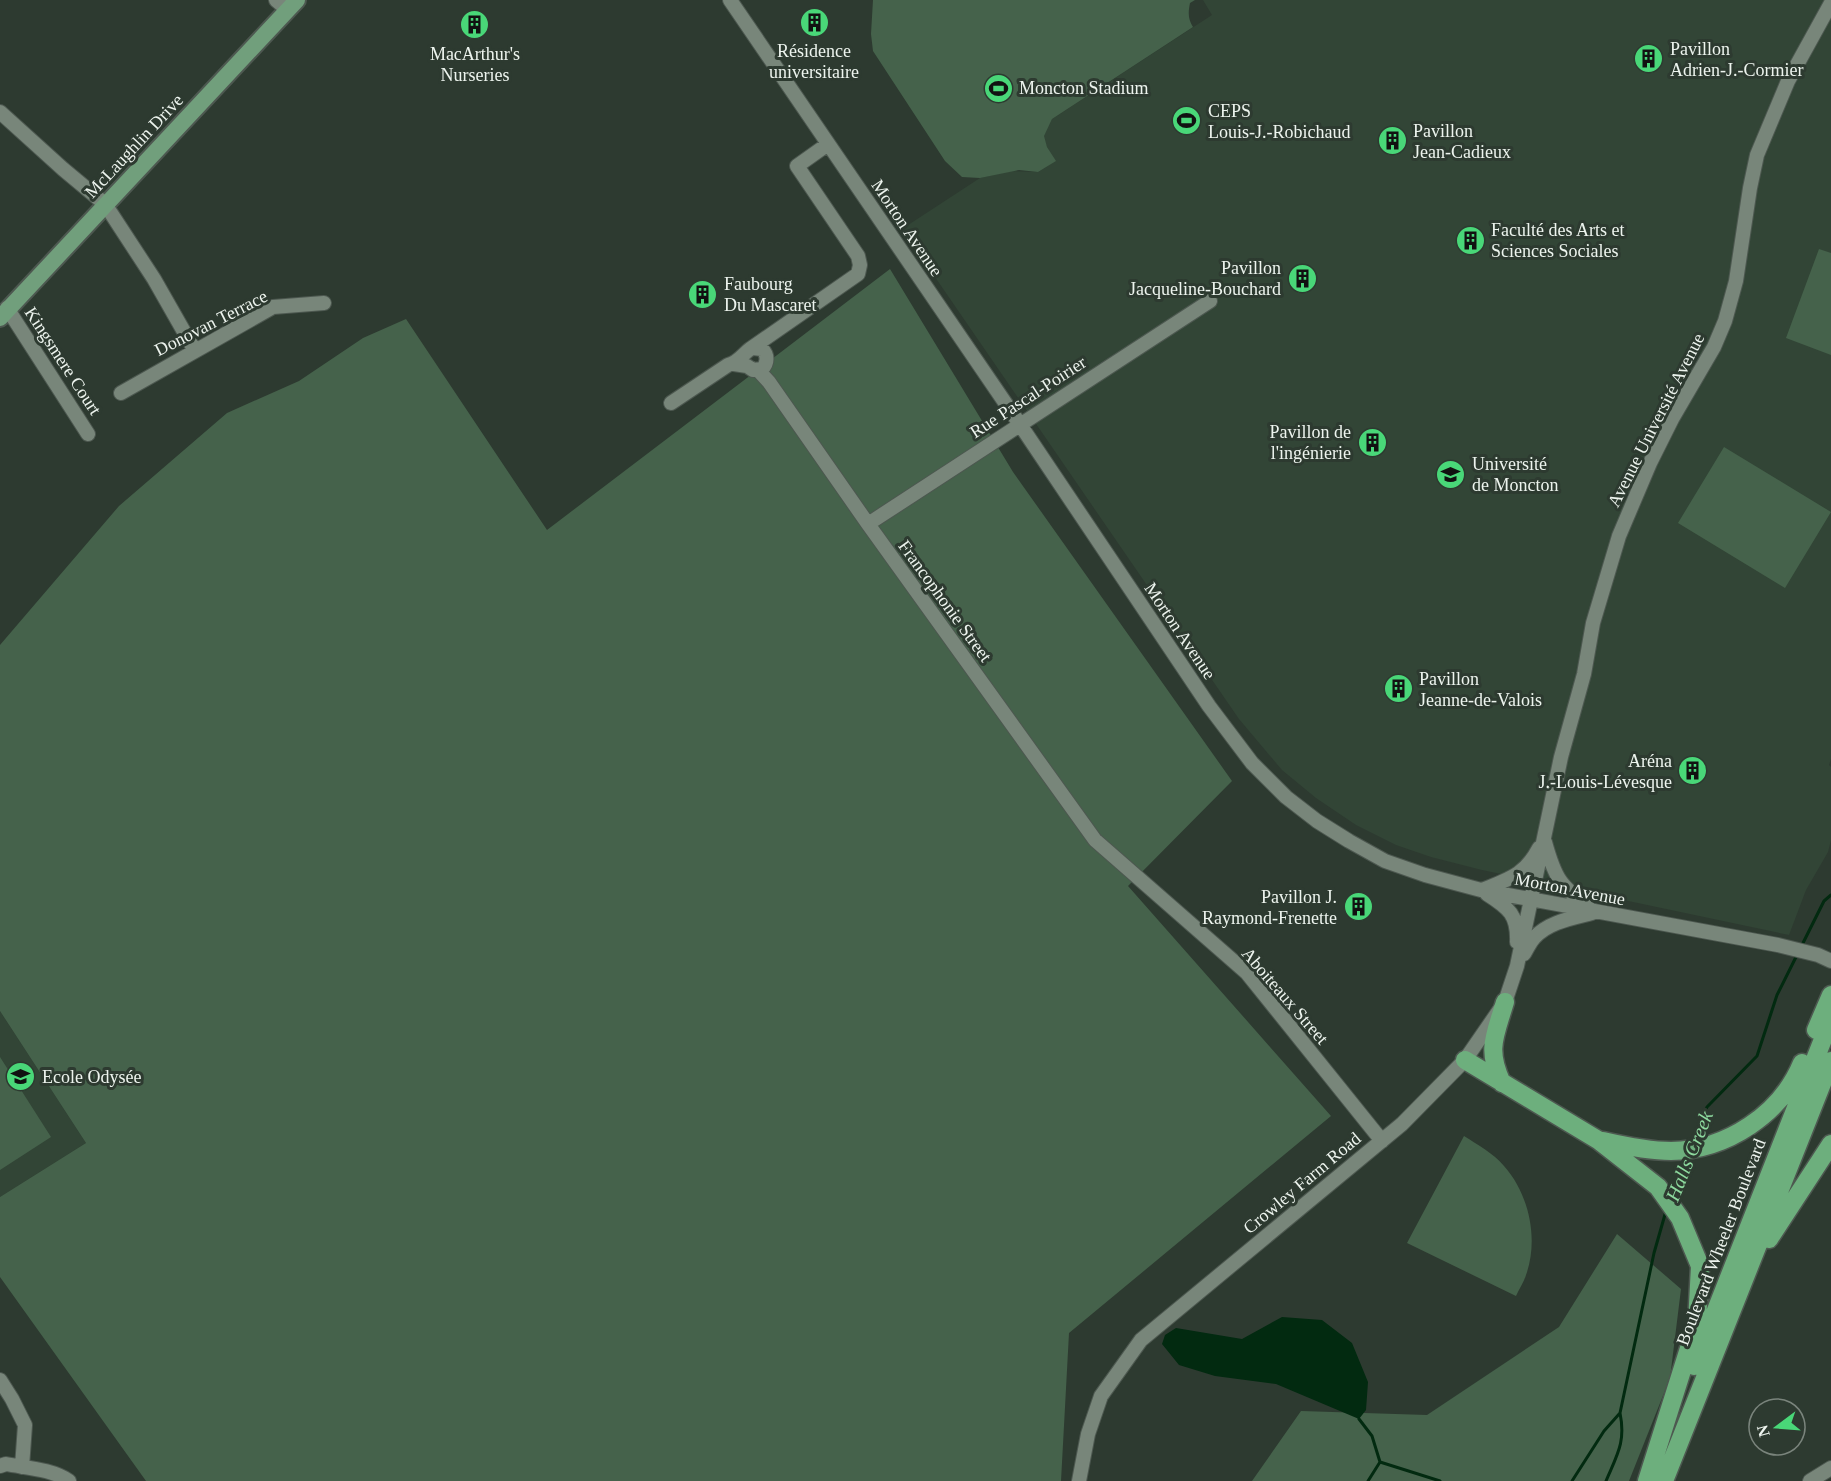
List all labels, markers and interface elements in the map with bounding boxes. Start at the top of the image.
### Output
building icon: Résidence universitaire [798,6,830,38]
building icon: MacArthur's Nurseries [459,9,491,41]
place label: Pavillon Adrien-J.-Cormier [1670,39,1803,80]
place label: Résidence universitaire [769,41,859,82]
building icon: Pavillon Adrien-J.-Cormier [1633,43,1665,75]
place label: MacArthur's Nurseries [430,44,520,85]
sports icon: Moncton Stadium [982,72,1014,104]
place label: Moncton Stadium [1019,78,1149,98]
street label: McLaughlin Drive [81,90,187,202]
place label: CEPS Louis-J.-Robichaud [1208,101,1350,142]
sports icon: CEPS Louis-J.-Robichaud [1171,105,1203,137]
place label: Pavillon Jean-Cadieux [1413,121,1511,162]
building icon: Pavillon Jean-Cadieux [1376,125,1408,157]
street label: Morton Avenue [867,176,947,280]
place label: Faculté des Arts et Sciences Sociales [1491,220,1624,261]
building icon: Faculté des Arts et Sciences Sociales [1454,224,1486,256]
place label: Pavillon Jacqueline-Bouchard [1129,258,1281,299]
building icon: Pavillon Jacqueline-Bouchard [1286,262,1318,294]
place label: Faubourg Du Mascaret [724,274,816,315]
building icon: Faubourg Du Mascaret [687,278,719,310]
street label: Donovan Terrace [151,286,271,360]
street label: Kingsmere Court [21,303,105,419]
street label: Avenue Université Avenue [1603,330,1709,510]
street label: Rue Pascal-Poirier [966,352,1090,442]
place label: Pavillon de l'ingénierie [1270,422,1351,463]
building icon: Pavillon de l'ingénierie [1356,426,1388,458]
place label: Université de Moncton [1472,454,1558,495]
school or university icon: Université de Moncton [1435,458,1467,490]
street label: Francophonie Street [894,536,996,666]
street label: Morton Avenue [1140,579,1220,683]
place label: Pavillon Jeanne-de-Valois [1419,669,1542,710]
building icon: Pavillon Jeanne-de-Valois [1382,673,1414,705]
place label: Aréna J.-Louis-Lévesque [1539,751,1672,792]
building icon: Aréna J.-Louis-Lévesque [1677,755,1709,787]
street label: Morton Avenue [1513,868,1627,910]
place label: Pavillon J. Raymond-Frenette [1202,887,1337,928]
building icon: Pavillon J. Raymond-Frenette [1342,891,1374,923]
street label: Aboiteaux Street [1238,944,1332,1048]
school or university icon: Ecole Odysée [5,1061,37,1093]
place label: Ecole Odysée [42,1067,141,1087]
water label: Halls Creek [1661,1107,1717,1205]
street label: Crowley Farm Road [1239,1128,1365,1238]
street label: Boulevard Wheeler Boulevard [1672,1136,1770,1348]
north arrow [1747,1397,1807,1457]
text: N [1753,1423,1773,1439]

